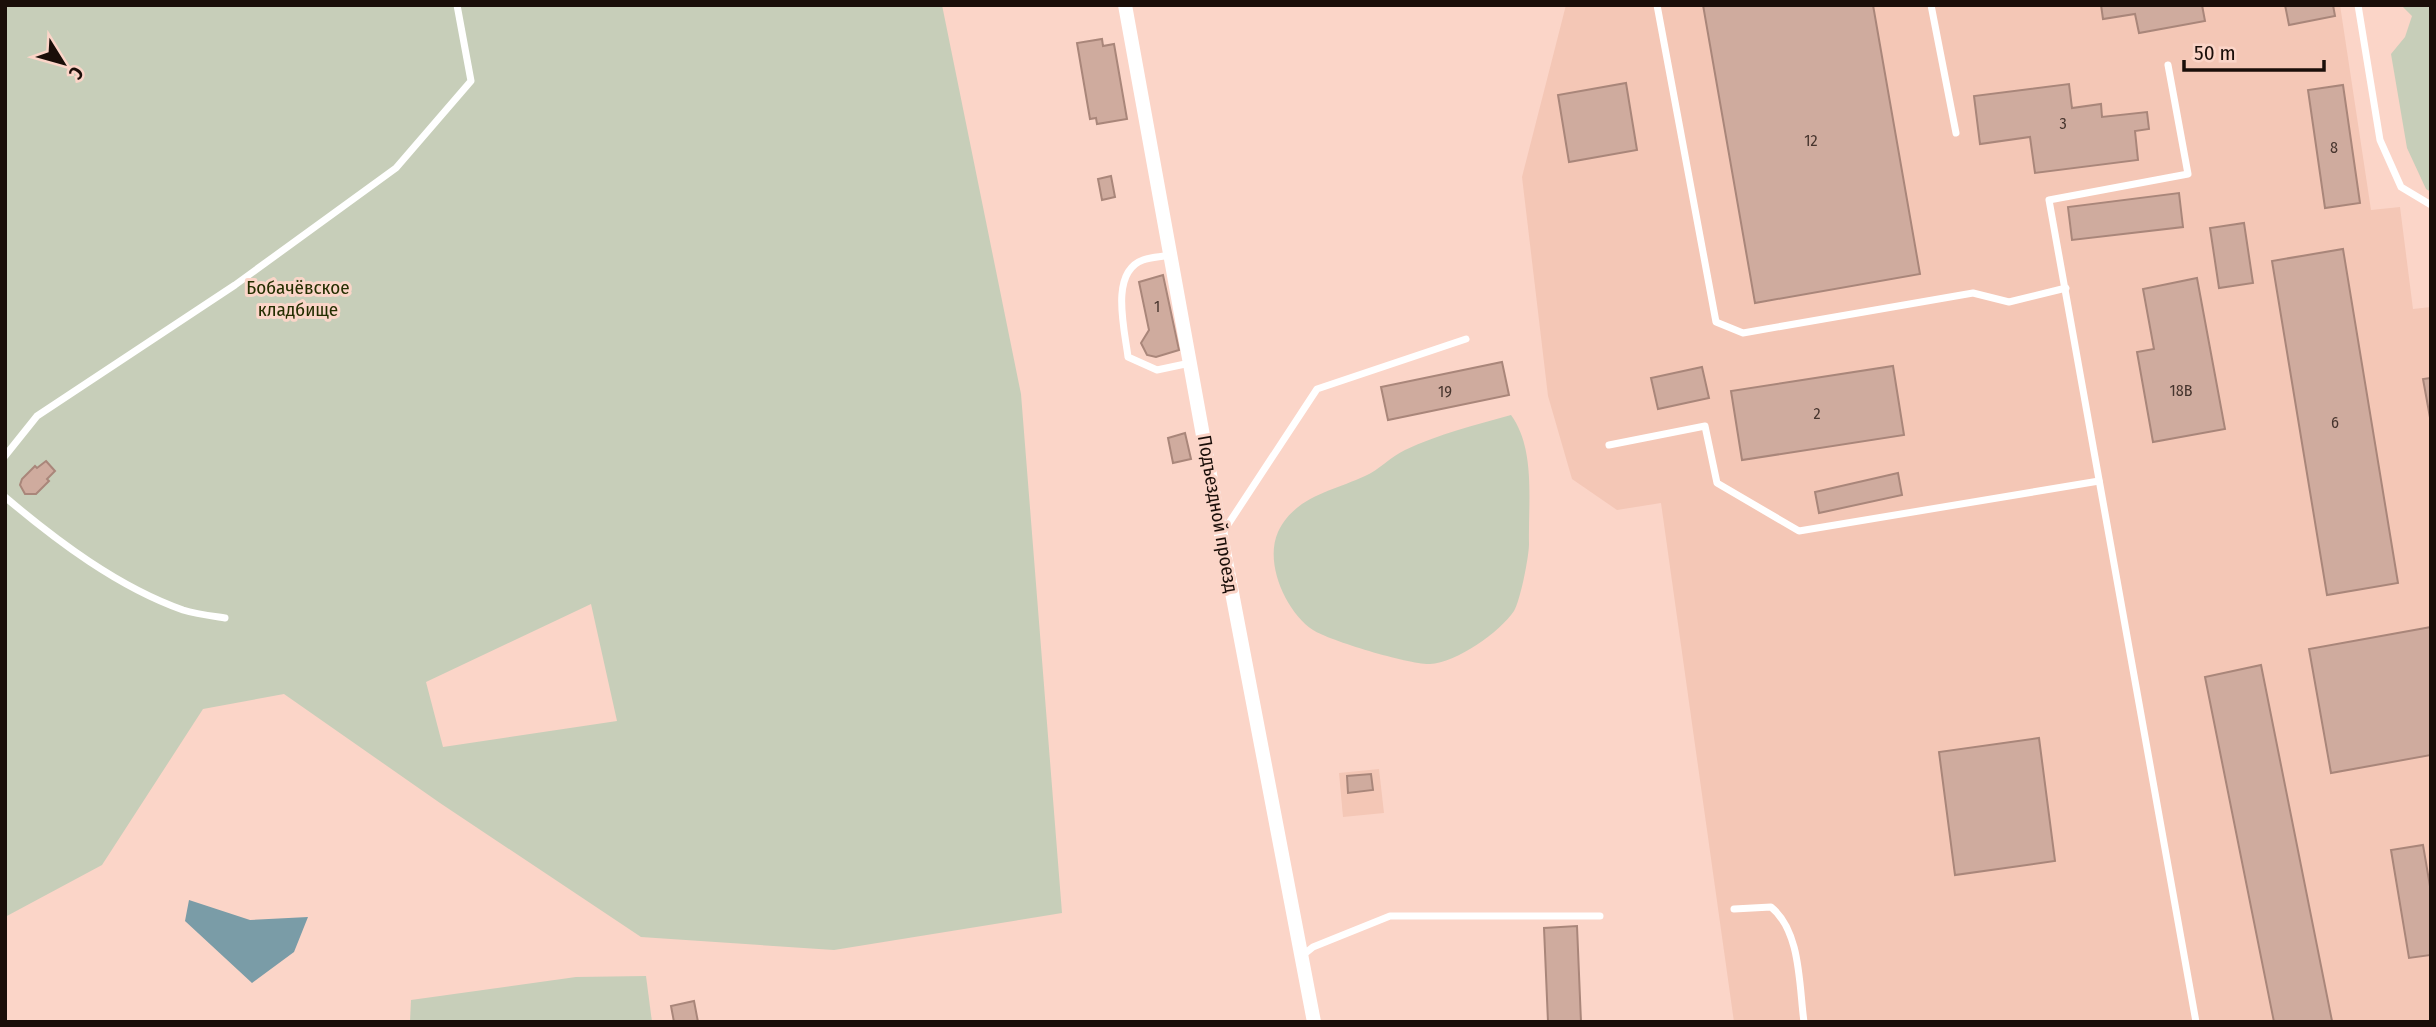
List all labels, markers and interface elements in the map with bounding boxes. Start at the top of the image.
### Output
north arrow [28,28,98,98]
scale bar [2184,28,2324,72]
text: 50 m [2194,40,2236,66]
text: С [64,62,88,84]
house number: 3 [2059,114,2067,133]
house number: 12 [1804,131,1818,150]
house number: 8 [2330,138,2338,157]
park label: Бобачёвское кладбище [246,276,350,321]
house number: 1 [1154,297,1160,316]
house number: 18В [2170,381,2193,400]
house number: 19 [1438,382,1452,401]
house number: 2 [1813,404,1821,423]
house number: 6 [2331,413,2339,432]
street label: Подъездной проезд [1193,433,1243,595]

